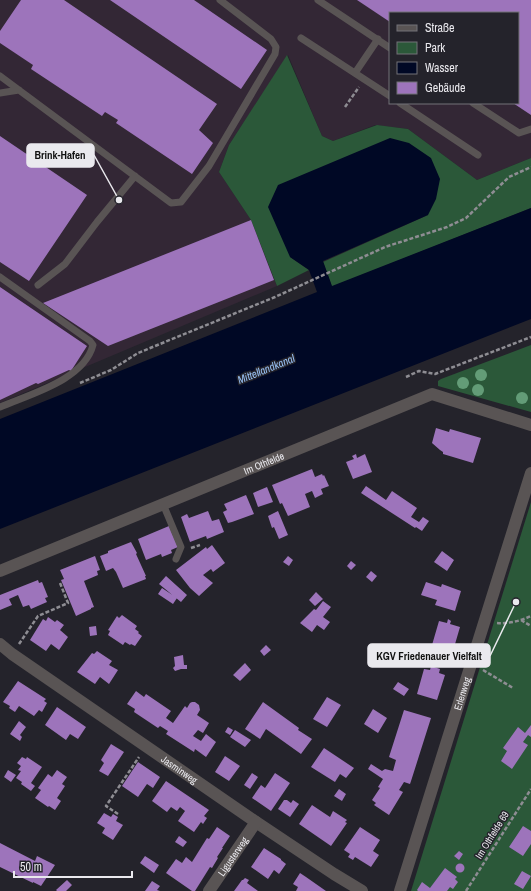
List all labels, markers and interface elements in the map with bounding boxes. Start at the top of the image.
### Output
legend [389,12,519,104]
text: Straße [425,20,455,36]
text: Park [425,40,445,56]
text: Wasser [425,60,459,76]
text: Gebäude [425,80,466,96]
callout: Brink-Hafen [27,144,94,167]
text: Brink-Hafen [34,148,86,162]
water label: Mittellandkanal [235,351,298,387]
street label: Im Othfelde [242,449,286,477]
callout: KGV Friedenauer Vielfalt [368,644,490,667]
text: KGV Friedenauer Vielfalt [376,649,482,663]
street label: Erlenweg [451,675,473,712]
street label: Jasminweg [159,752,201,787]
street label: Im Othfelde 69 [472,808,512,861]
street label: Ligusterweg [215,834,251,878]
scale bar [14,853,132,879]
text: 50 m [20,859,42,875]

